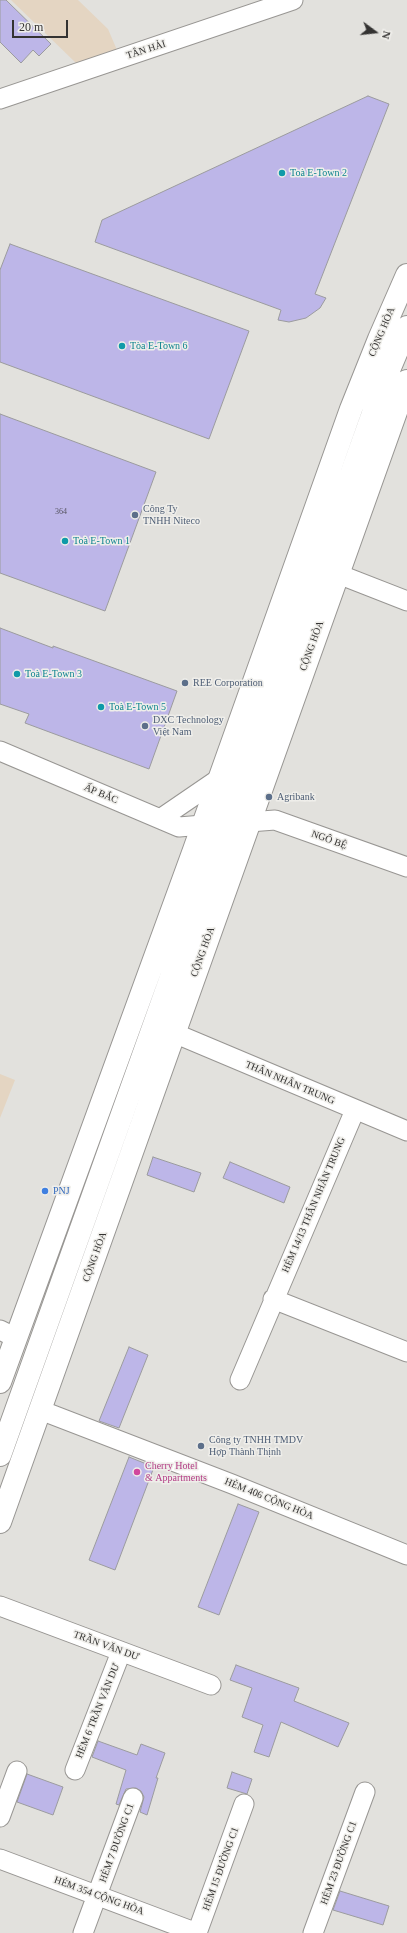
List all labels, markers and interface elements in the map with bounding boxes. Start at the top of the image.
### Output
scale bar [14,12,70,38]
north arrow [355,12,395,52]
text: 20 m [19,20,43,34]
text: N [380,30,393,40]
street label: TÂN HẢI [125,38,167,62]
place label: Toà E-Town 2 [290,167,347,179]
marker: Toà E-Town 2 [277,168,287,178]
street label: CỘNG HÒA [366,305,398,359]
place label: Tòa E-Town 6 [130,340,188,352]
marker: Tòa E-Town 6 [117,341,127,351]
place label: Công Ty TNHH Niteco [143,503,200,526]
house number: 364 [55,507,67,517]
marker: Công Ty TNHH Niteco [130,510,140,520]
place label: Toà E-Town 1 [73,535,130,547]
marker: Toà E-Town 1 [60,536,70,546]
street label: CỘNG HÒA [297,619,327,673]
place label: Toà E-Town 3 [25,668,82,680]
marker: Toà E-Town 3 [12,669,22,679]
place label: REE Corporation [193,677,263,689]
marker: REE Corporation [180,678,190,688]
place label: Toà E-Town 5 [109,701,166,713]
marker: Toà E-Town 5 [96,702,106,712]
place label: DXC Technology Việt Nam [153,714,224,738]
marker: DXC Technology Việt Nam [140,721,150,731]
street label: ẤP BẮC [82,781,120,807]
place label: Agribank [277,791,315,803]
marker: Agribank [264,792,274,802]
street label: NGÔ BỆ [310,828,348,852]
street label: CỘNG HÒA [188,925,218,979]
street label: THÂN NHÂN TRUNG [243,1059,337,1107]
street label: HẺM 14/13 THÂN NHÂN TRUNG [280,1135,348,1275]
place label: PNJ [53,1185,70,1197]
marker: PNJ [40,1186,50,1196]
street label: CỘNG HÒA [80,1230,110,1284]
place label: Công ty TNHH TMDV Hợp Thành Thịnh [209,1434,303,1458]
marker: Công ty TNHH TMDV Hợp Thành Thịnh [196,1441,206,1451]
place label: Cherry Hotel & Appartments [145,1460,207,1484]
marker: Cherry Hotel & Appartments [132,1467,142,1477]
street label: HẺM 406 CỘNG HÒA [223,1476,315,1522]
street label: TRẦN VĂN DƯ [72,1629,140,1663]
street label: HẺM 6 TRẦN VĂN DƯ [74,1662,122,1760]
street label: HẺM 7 ĐƯỜNG C1 [97,1802,137,1884]
street label: HẺM 23 ĐƯỜNG C1 [318,1820,360,1906]
street label: HẺM 15 ĐƯỜNG C1 [200,1826,242,1912]
street label: HẺM 354 CỘNG HÒA [52,1874,146,1918]

